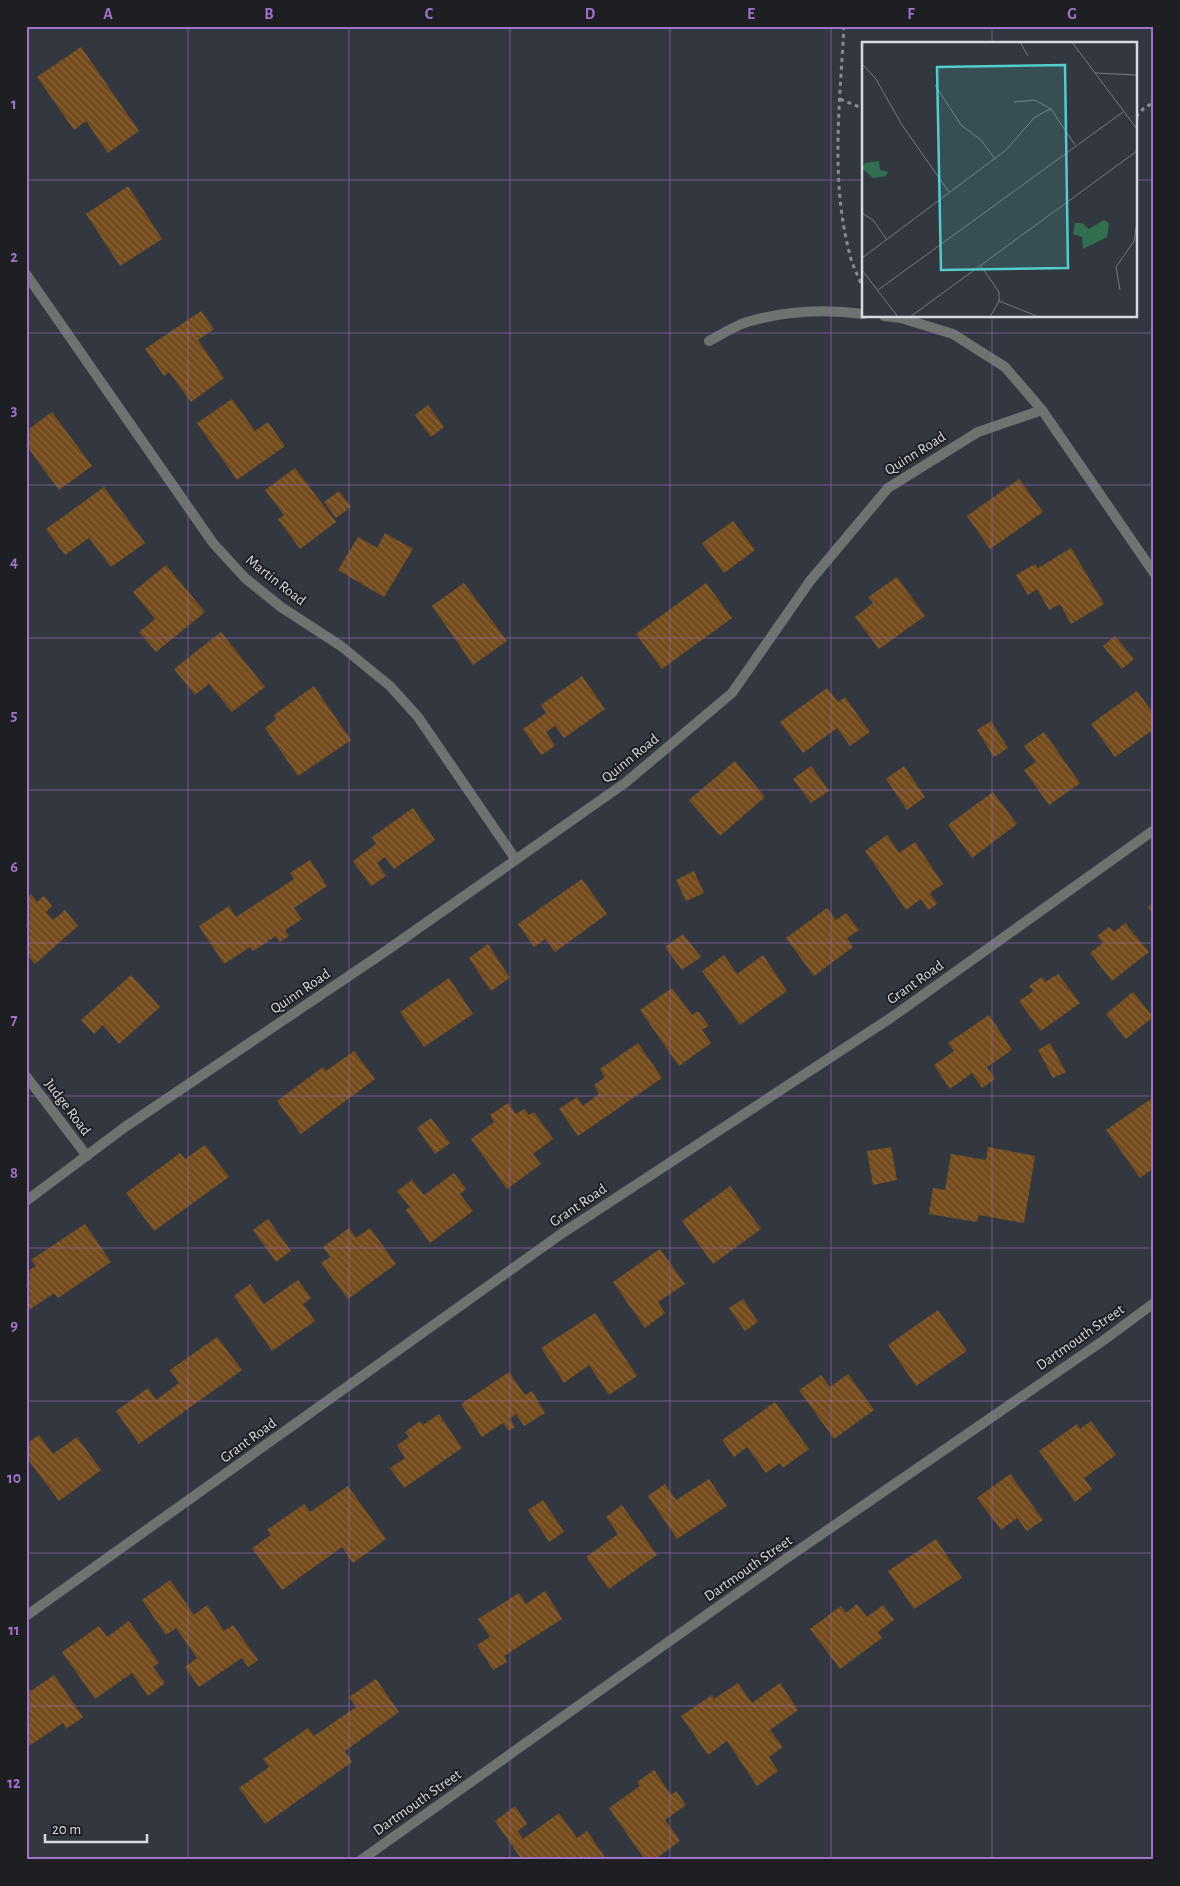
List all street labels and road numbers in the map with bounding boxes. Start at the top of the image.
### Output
street label: Quinn Road [882,429,948,478]
street label: Martin Road [243,552,309,609]
street label: Quinn Road [599,731,662,786]
street label: Grant Road [884,957,946,1007]
street label: Quinn Road [268,966,333,1017]
street label: Judge Road [42,1076,94,1139]
street label: Grant Road [547,1181,610,1230]
street label: Dartmouth Street [1034,1301,1127,1373]
street label: Grant Road [218,1415,279,1466]
street label: Dartmouth Street [702,1532,795,1604]
street label: Dartmouth Street [371,1766,464,1838]

